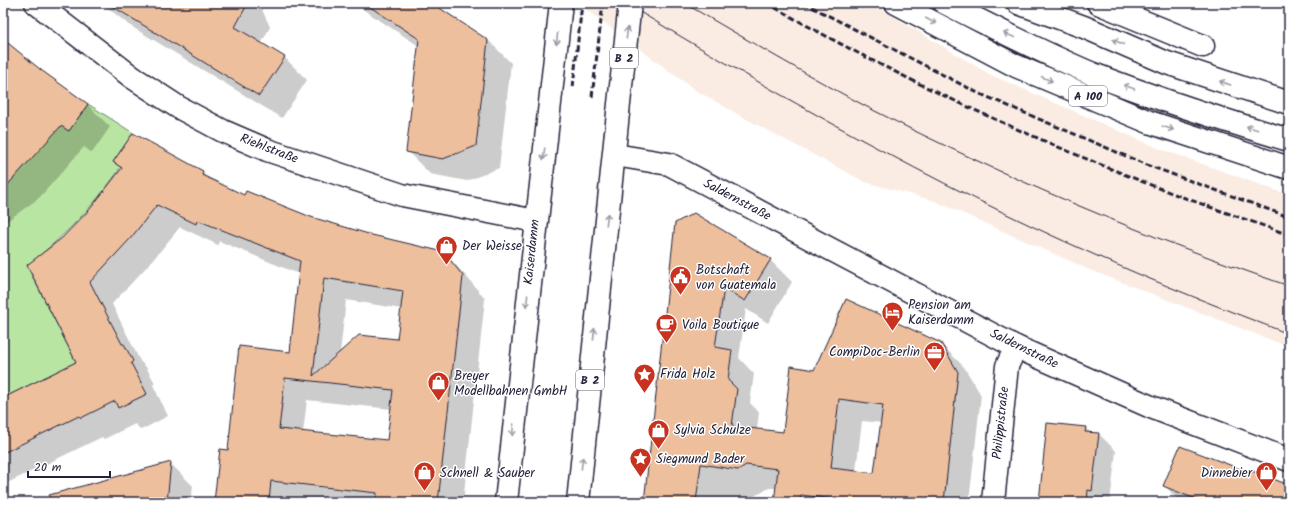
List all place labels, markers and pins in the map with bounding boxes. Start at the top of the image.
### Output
shop icon: Der Weisse [433,233,459,266]
place label: Der Weisse [462,236,522,257]
place label: Botschaft von Guatemala [696,260,776,296]
public building icon: Botschaft von Guatemala [667,264,693,297]
place label: Pension am Kaiserdamm [908,295,974,331]
hotel icon: Pension am Kaiserdamm [879,299,905,332]
cafe icon: Voila Boutique [653,312,679,345]
place label: Voila Boutique [682,315,759,336]
office icon: CompiDoc-Berlin [922,339,948,372]
place label: CompiDoc-Berlin [829,342,920,363]
place icon: Frida Holz [631,361,657,394]
place label: Frida Holz [660,364,716,385]
place label: Breyer Modellbahnen GmbH [454,366,568,402]
shop icon: Breyer Modellbahnen GmbH [426,370,452,403]
shop icon: Sylvia Schulze [645,417,671,450]
place label: Sylvia Schulze [674,420,751,441]
place icon: Siegmund Bader [628,446,654,479]
place label: Siegmund Bader [656,449,745,470]
shop icon: Schnell & Sauber [411,460,437,493]
shop icon: Dinnebier [1254,460,1280,493]
place label: Schnell & Sauber [440,463,535,484]
place label: Dinnebier [1201,463,1253,484]

